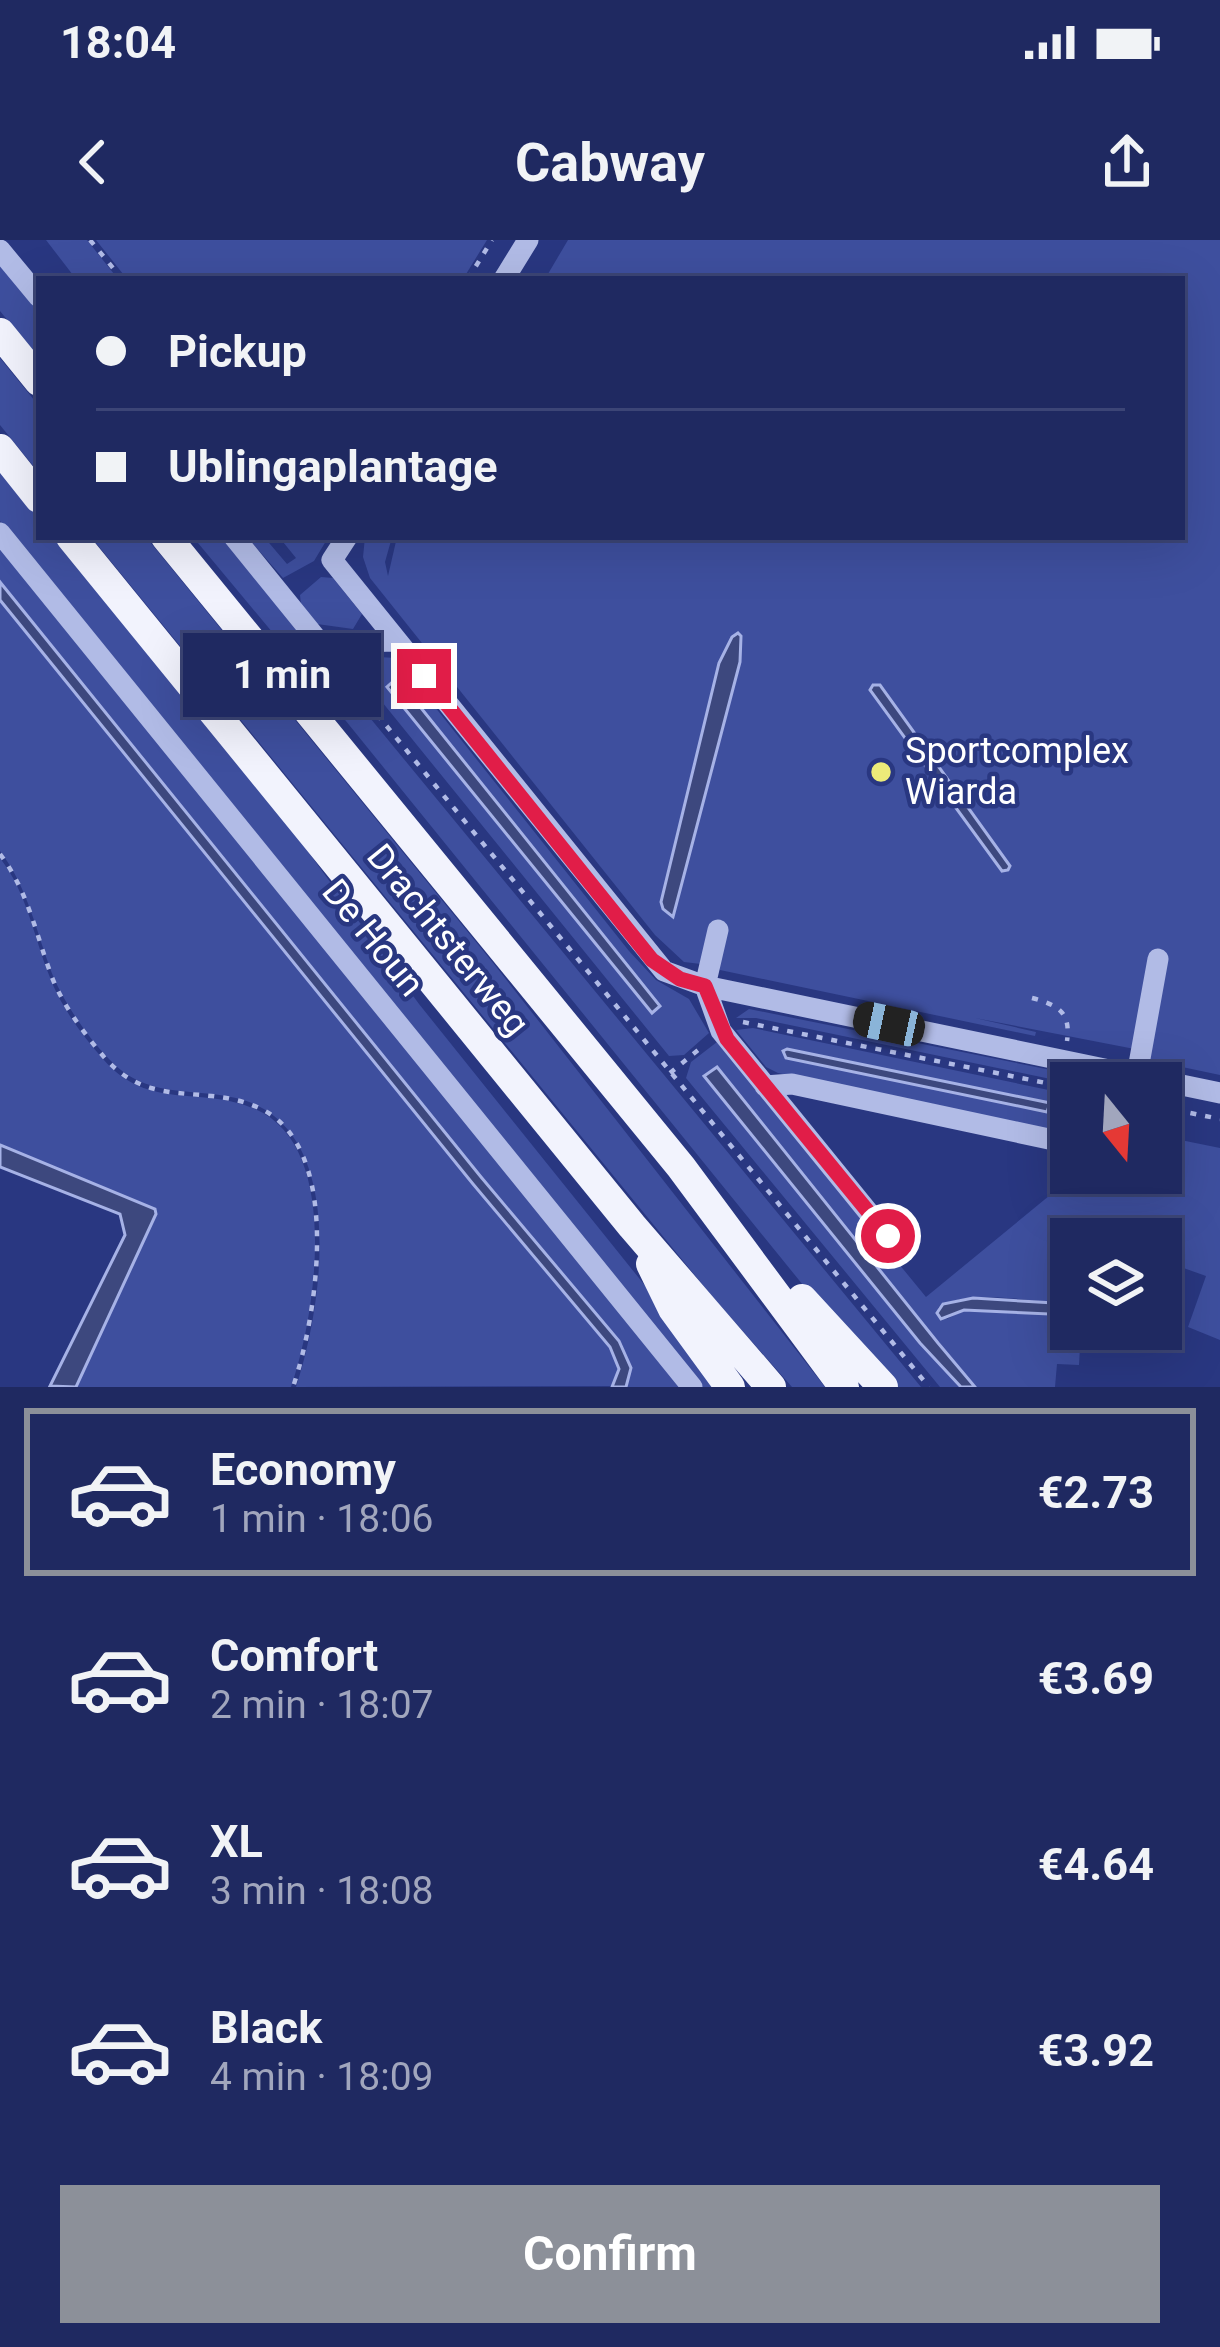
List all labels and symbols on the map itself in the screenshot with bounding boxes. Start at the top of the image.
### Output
callout: 1 min [184,634,382,718]
route end [397,649,451,703]
place label: Sportcomplex Wiarda [905,730,1129,813]
marker: Sportcomplex Wiarda [868,759,894,785]
street label: Drachtsterweg [358,836,538,1044]
street label: De Houn [313,871,433,1005]
car [850,999,928,1049]
north arrow [1050,1062,1182,1194]
route start [861,1209,915,1263]

